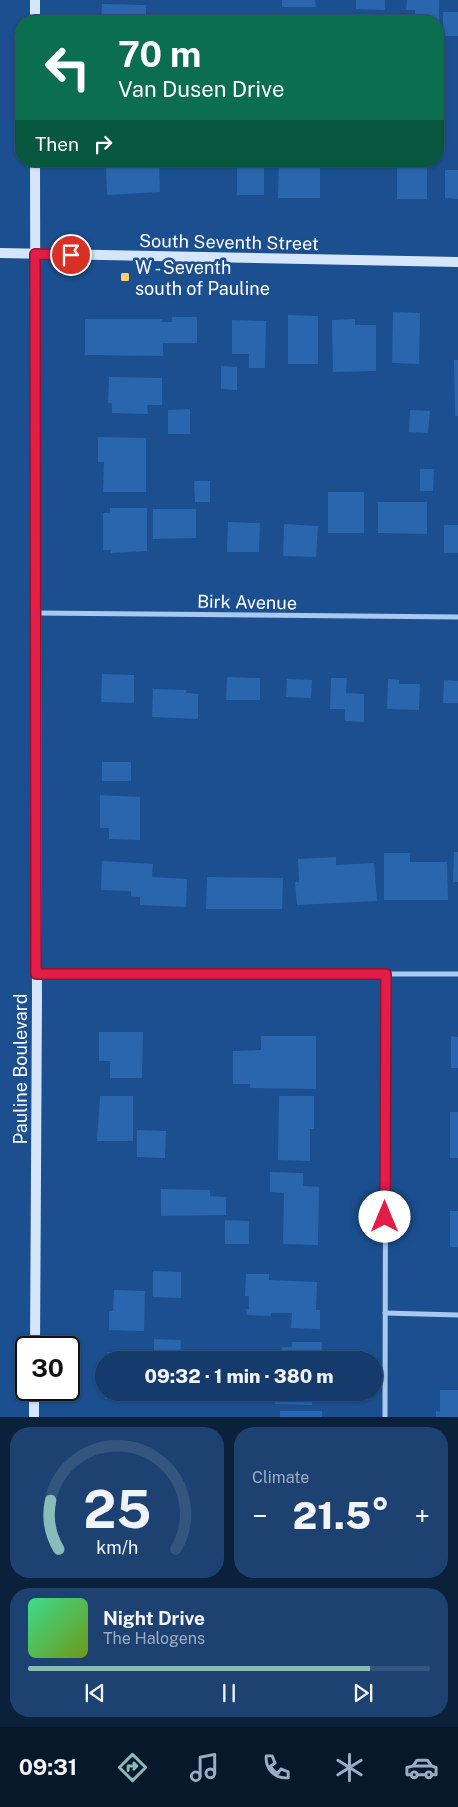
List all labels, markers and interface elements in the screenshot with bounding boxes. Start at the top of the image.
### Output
text: 70 m [118,34,201,75]
icon: left [35,35,100,100]
text: Van Dusen Drive [118,76,284,102]
icon: right [89,130,117,158]
text: Then [35,133,79,155]
street label: South Seventh Street [139,230,319,254]
pin [50,234,92,276]
icon: arrive [57,241,85,269]
place label: W - Seventh south of Pauline [135,257,270,299]
marker: W - Seventh south of Pauline [119,271,131,283]
street label: Birk Avenue [197,591,297,613]
street label: Pauline Boulevard [10,994,31,1144]
position arrow [358,1190,410,1242]
speed limit sign: 30 [15,1336,80,1401]
text: 09:32 · 1 min · 380 m [144,1365,334,1387]
text: Climate [252,1468,309,1487]
text: 25 [83,1479,151,1540]
text: 21.5° [293,1493,389,1538]
text: − [252,1499,268,1532]
text: + [414,1499,430,1532]
text: km/h [96,1537,138,1558]
text: Night Drive [103,1607,205,1629]
text: The Halogens [103,1629,205,1648]
icon: previous [81,1679,109,1707]
icon: pause [215,1679,243,1707]
icon: next [349,1679,377,1707]
icon: directions [115,1750,150,1785]
icon: music [187,1750,222,1785]
icon: phone [259,1750,294,1785]
icon: climate [332,1750,367,1785]
icon: car [404,1750,439,1785]
text: 09:31 [19,1754,77,1780]

